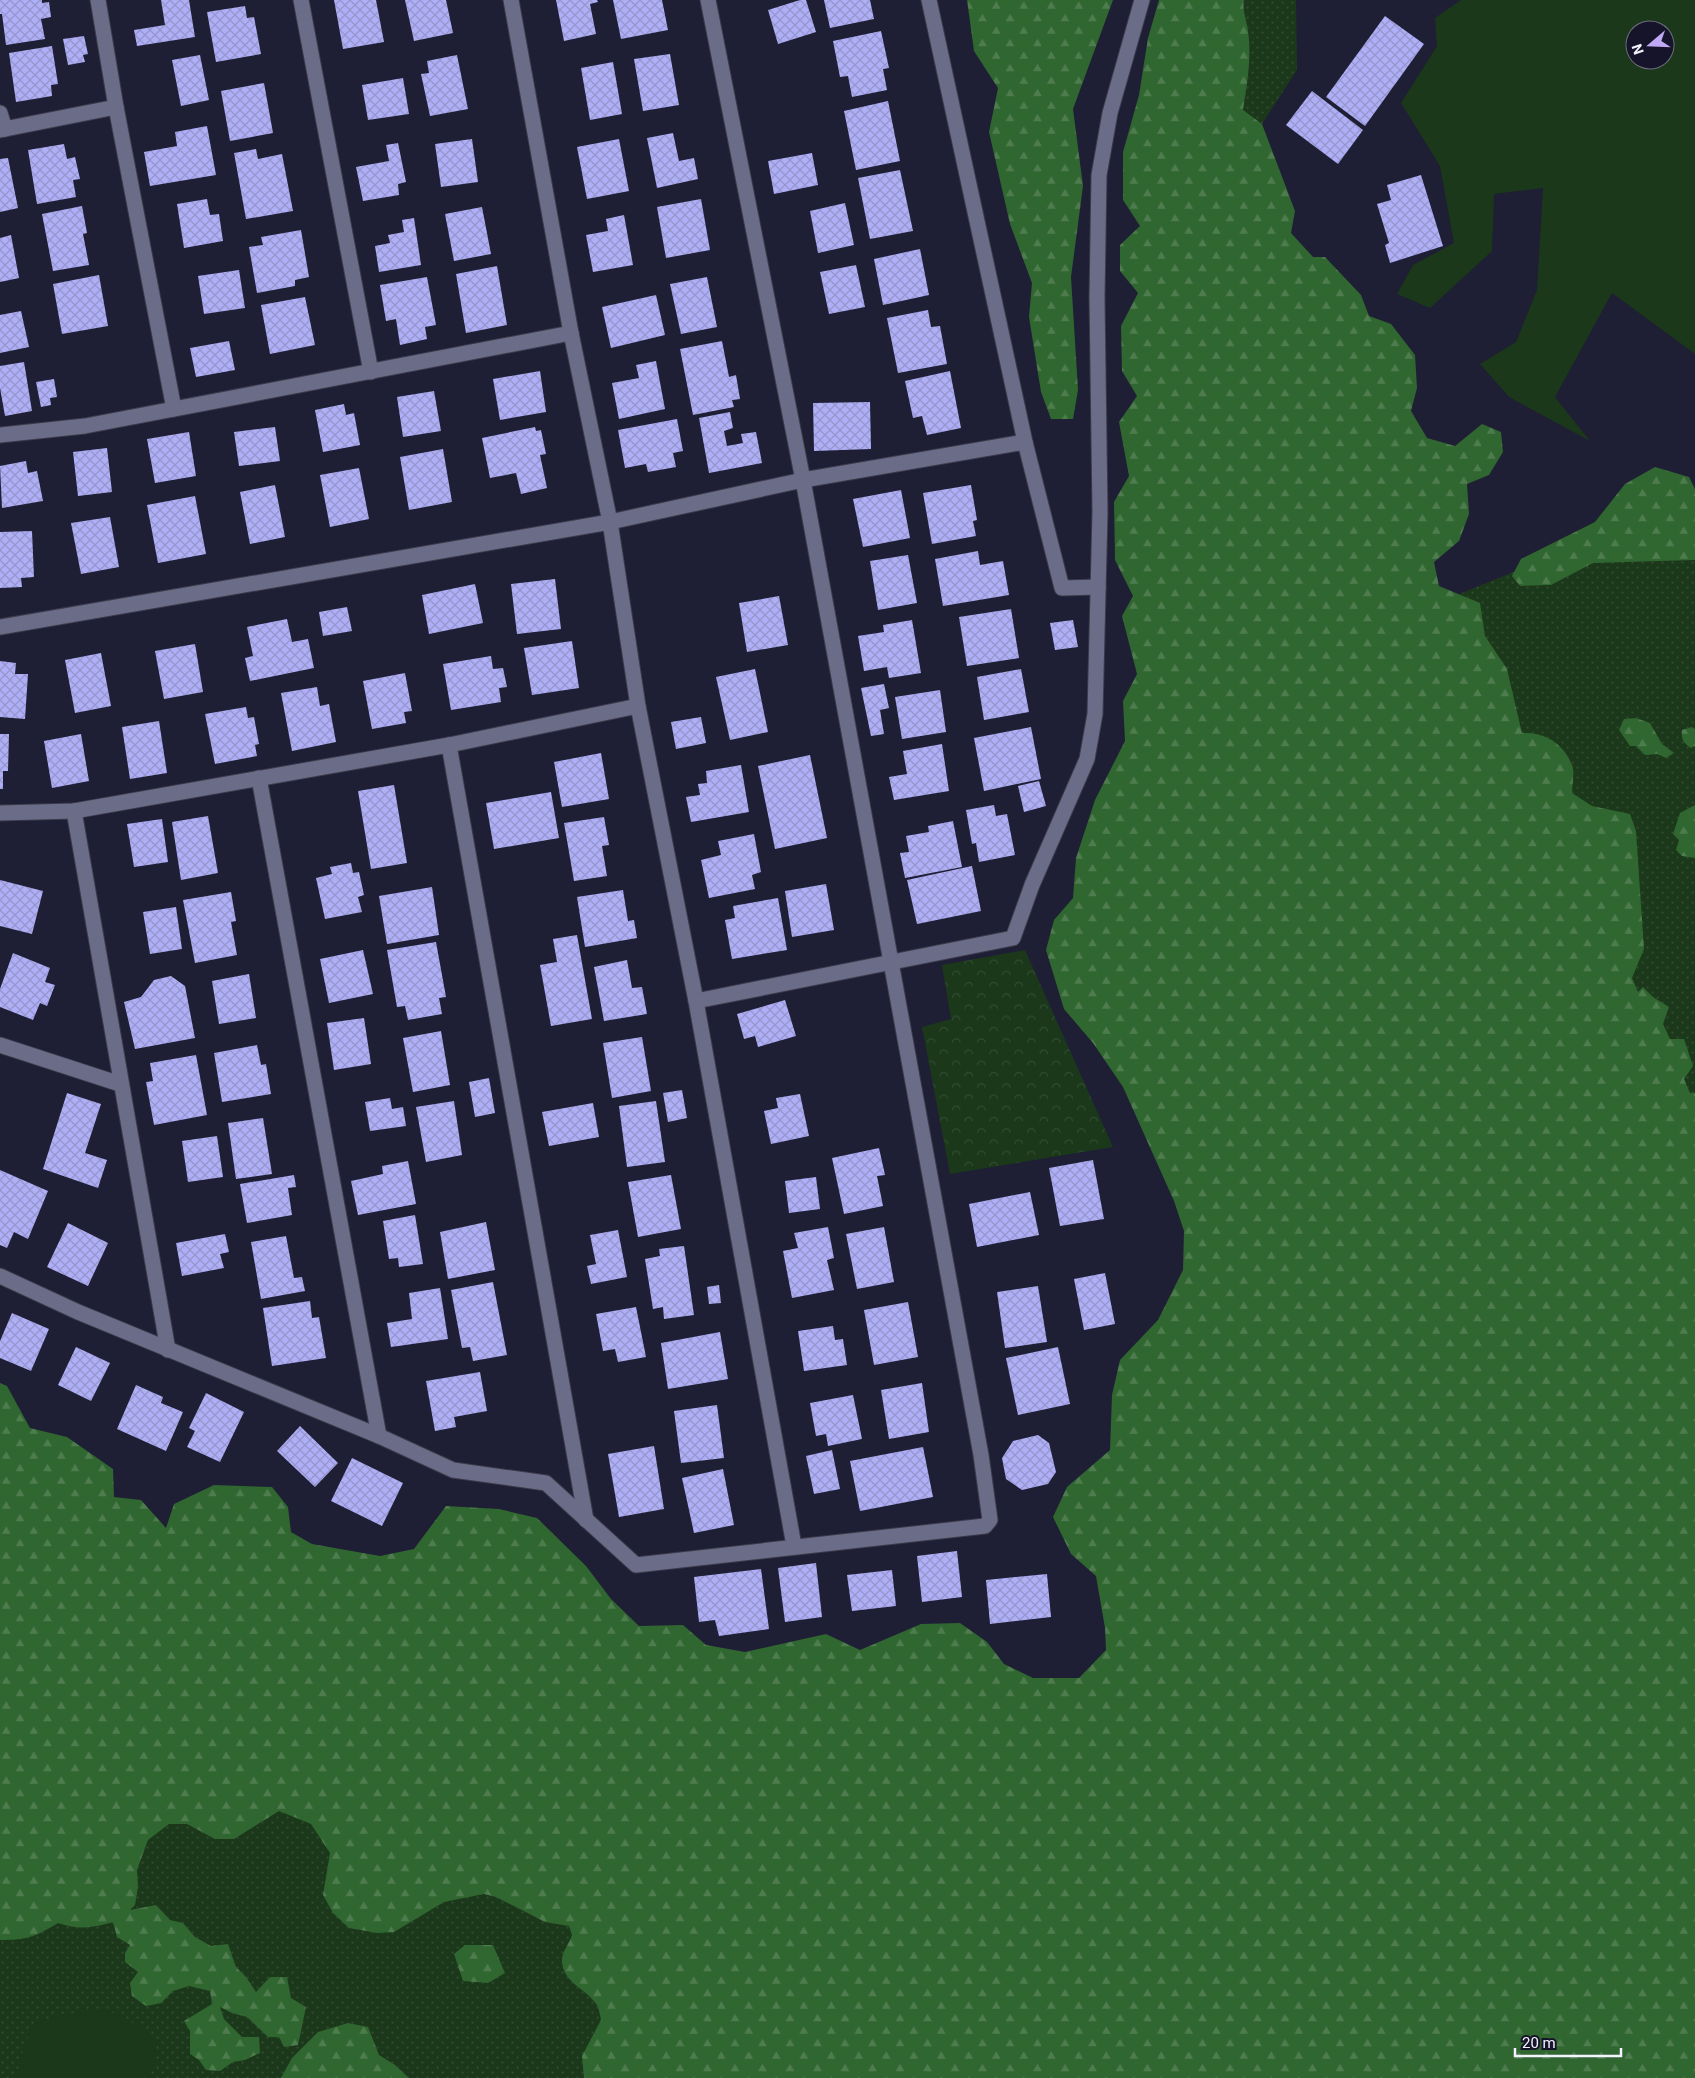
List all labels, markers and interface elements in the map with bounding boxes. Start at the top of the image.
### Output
north arrow [1625,20,1675,70]
text: N [1629,42,1647,57]
scale bar [1515,2026,1621,2058]
text: 20 m [1522,2034,1556,2052]

